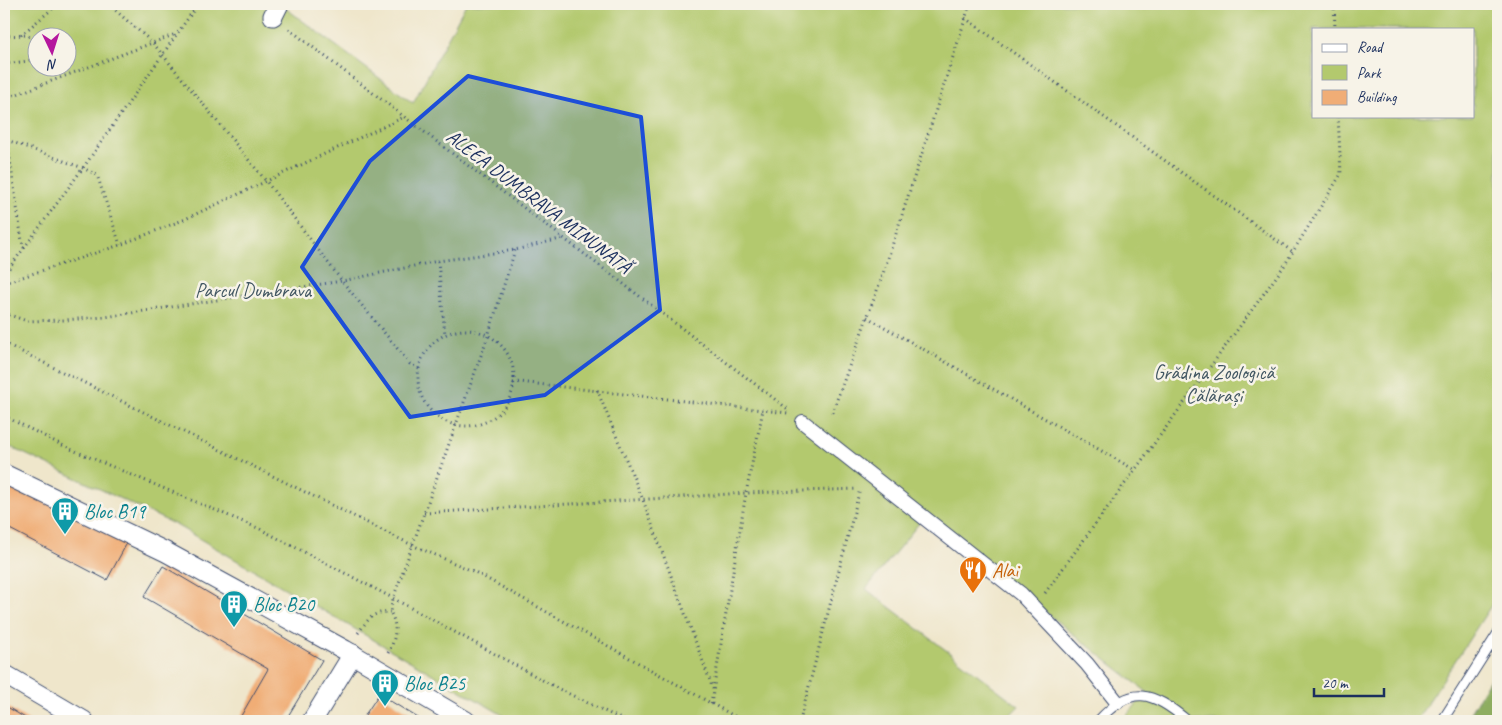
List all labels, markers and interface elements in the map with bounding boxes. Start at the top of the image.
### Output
north arrow [28,28,78,78]
legend [1312,28,1474,118]
text: Road [1357,38,1384,57]
text: N [46,56,58,73]
text: Park [1357,64,1382,83]
text: Building [1357,88,1397,107]
street label: ALEEA DUMBRAVA MINUNATĂ [441,124,638,281]
park label: Parcul Dumbrava [195,278,313,303]
park label: Grădina Zoologică Călărași [1154,360,1277,408]
building icon: Bloc B19 [50,496,80,535]
place label: Bloc B19 [84,499,147,524]
restaurant icon: Alai [958,555,988,594]
place label: Alai [992,558,1020,583]
building icon: Bloc B20 [219,589,249,628]
place label: Bloc B20 [253,592,316,617]
scale bar [1314,665,1384,697]
building icon: Bloc B25 [370,668,400,707]
place label: Bloc B25 [404,671,466,696]
text: 20 m [1322,674,1349,693]

